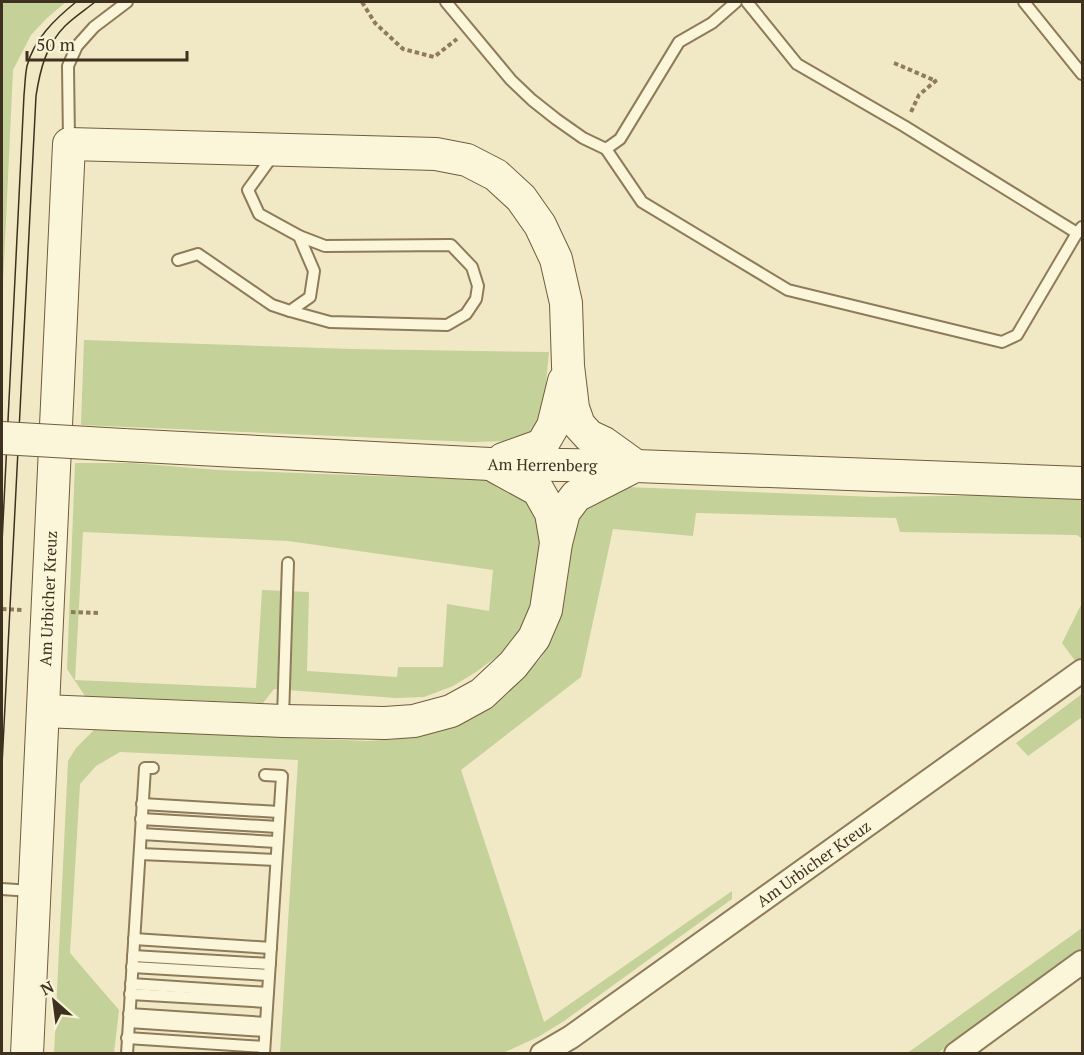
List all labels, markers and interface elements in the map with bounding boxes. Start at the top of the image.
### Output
scale bar [27,24,188,62]
text: 50 m [36,32,76,56]
street label: Am Herrenberg [488,453,598,476]
street label: Am Urbicher Kreuz [34,530,62,667]
street label: Am Urbicher Kreuz [752,815,875,912]
north arrow [24,971,84,1031]
text: N [36,975,57,1000]

